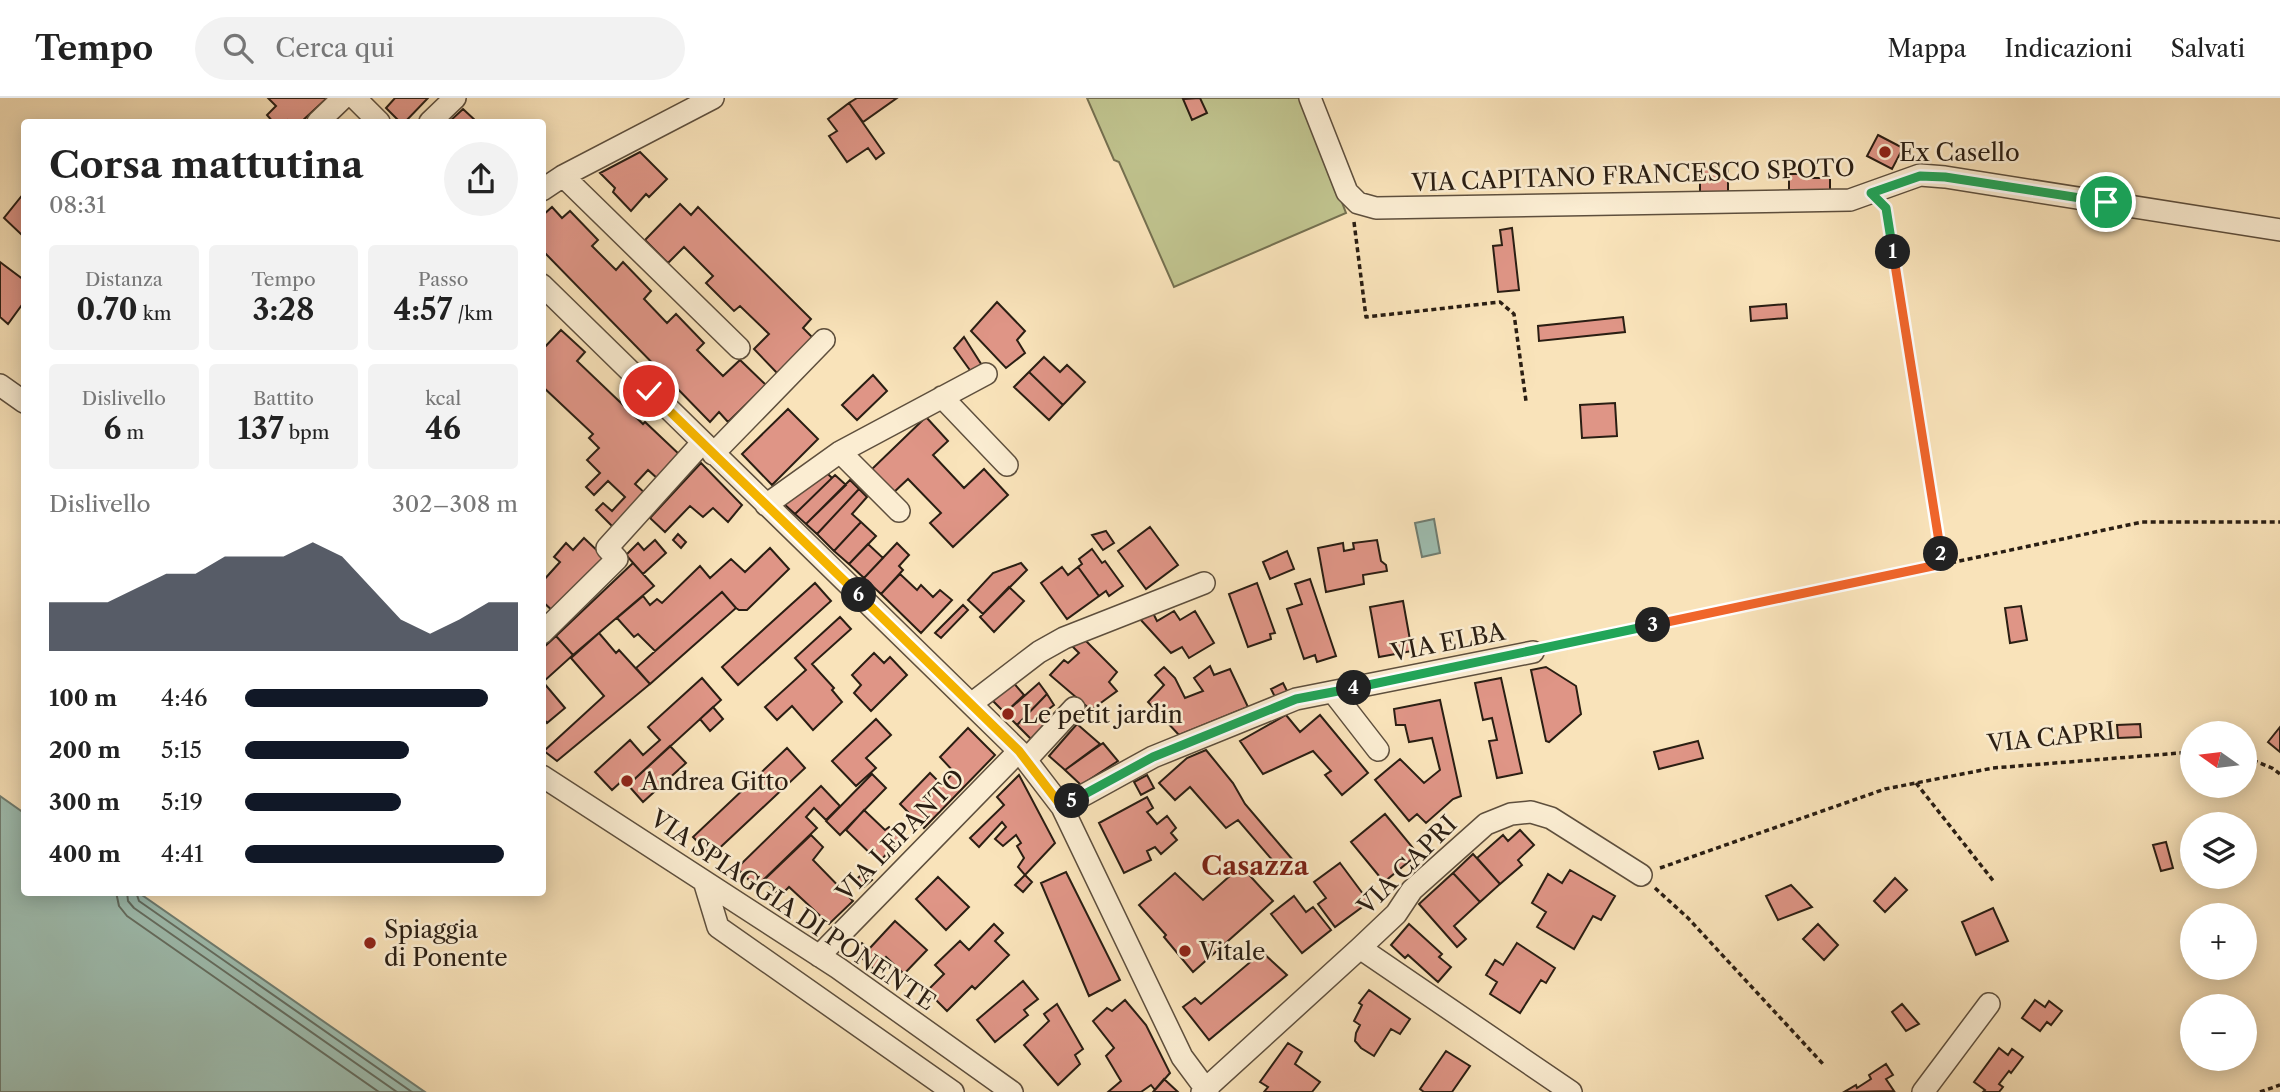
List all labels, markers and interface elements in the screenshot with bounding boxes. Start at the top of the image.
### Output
search box [195,17,685,80]
text: Tempo [35,28,153,69]
icon: search [219,29,257,67]
text: Cerca qui [275,32,394,64]
text: Mappa [1887,34,1966,63]
text: Indicazioni [2004,34,2132,63]
text: Salvati [2170,34,2245,63]
place label: Ex Casello [1899,138,2020,167]
text: Corsa mattutina [49,141,364,188]
button: share [444,142,518,216]
marker: Ex Casello [1877,144,1893,160]
street label: VIA CAPITANO FRANCESCO SPOTO [1410,153,1855,197]
pin [2076,172,2136,232]
icon: arrive [2087,183,2125,221]
text: 08:31 [49,191,106,219]
pin: 1 [1876,234,1910,270]
text: 1 [1888,240,1897,263]
text: Distanza [85,268,163,291]
text: Tempo [251,268,316,291]
text: Passo [418,268,468,291]
text: 0.70 [76,291,138,328]
text: 3:28 [252,291,315,328]
text: 4:57 [393,291,452,328]
text: km [138,302,171,325]
text: /km [452,302,493,325]
pin [619,361,679,421]
icon: check [630,372,668,410]
text: Dislivello [82,387,166,410]
text: Battito [253,387,314,410]
text: kcal [425,387,461,410]
text: 6 [103,410,121,447]
text: 137 [237,410,284,447]
text: 46 [425,410,461,447]
text: m [121,421,144,444]
text: bpm [284,421,330,444]
text: Dislivello [49,490,151,518]
text: 302–308 m [392,490,518,518]
pin: 2 [1924,536,1958,572]
text: 2 [1935,542,1946,565]
pin: 6 [842,578,876,612]
text: 6 [853,583,864,606]
pin: 3 [1636,608,1670,642]
text: 3 [1647,613,1658,636]
street label: VIA ELBA [1387,616,1509,667]
pin: 4 [1336,670,1372,706]
text: 4 [1348,676,1359,699]
text: 100 m [49,684,117,712]
text: 4:46 [161,684,208,712]
place label: Le petit jardin [1022,700,1183,729]
marker: Le petit jardin [1000,706,1016,722]
street label: VIA CAPRI [1985,716,2116,758]
north arrow [2180,721,2258,798]
map controls [2180,721,2257,1071]
text: 200 m [49,736,121,764]
text: 5:15 [161,736,202,764]
street label: VIA LEPANTO [829,763,970,908]
place label: Andrea Gitto [640,767,789,796]
marker: Andrea Gitto [619,773,635,789]
pin: 5 [1054,784,1090,818]
text: 300 m [49,788,120,816]
text: 5:19 [161,788,203,816]
text: 5 [1066,789,1077,812]
street label: VIA SPIAGGIA DI PONENTE [644,803,941,1016]
street label: VIA CAPRI [1351,809,1463,921]
button: layers [2180,812,2257,889]
text: 400 m [49,840,121,868]
text: 4:41 [161,840,204,868]
district label: Casazza [1201,850,1310,882]
button: + [2180,903,2257,980]
place label: Spiaggia di Ponente [384,915,508,972]
marker: Spiaggia di Ponente [362,935,378,951]
place label: Vitale [1198,937,1265,966]
marker: Vitale [1177,943,1193,959]
button: − [2180,994,2257,1071]

